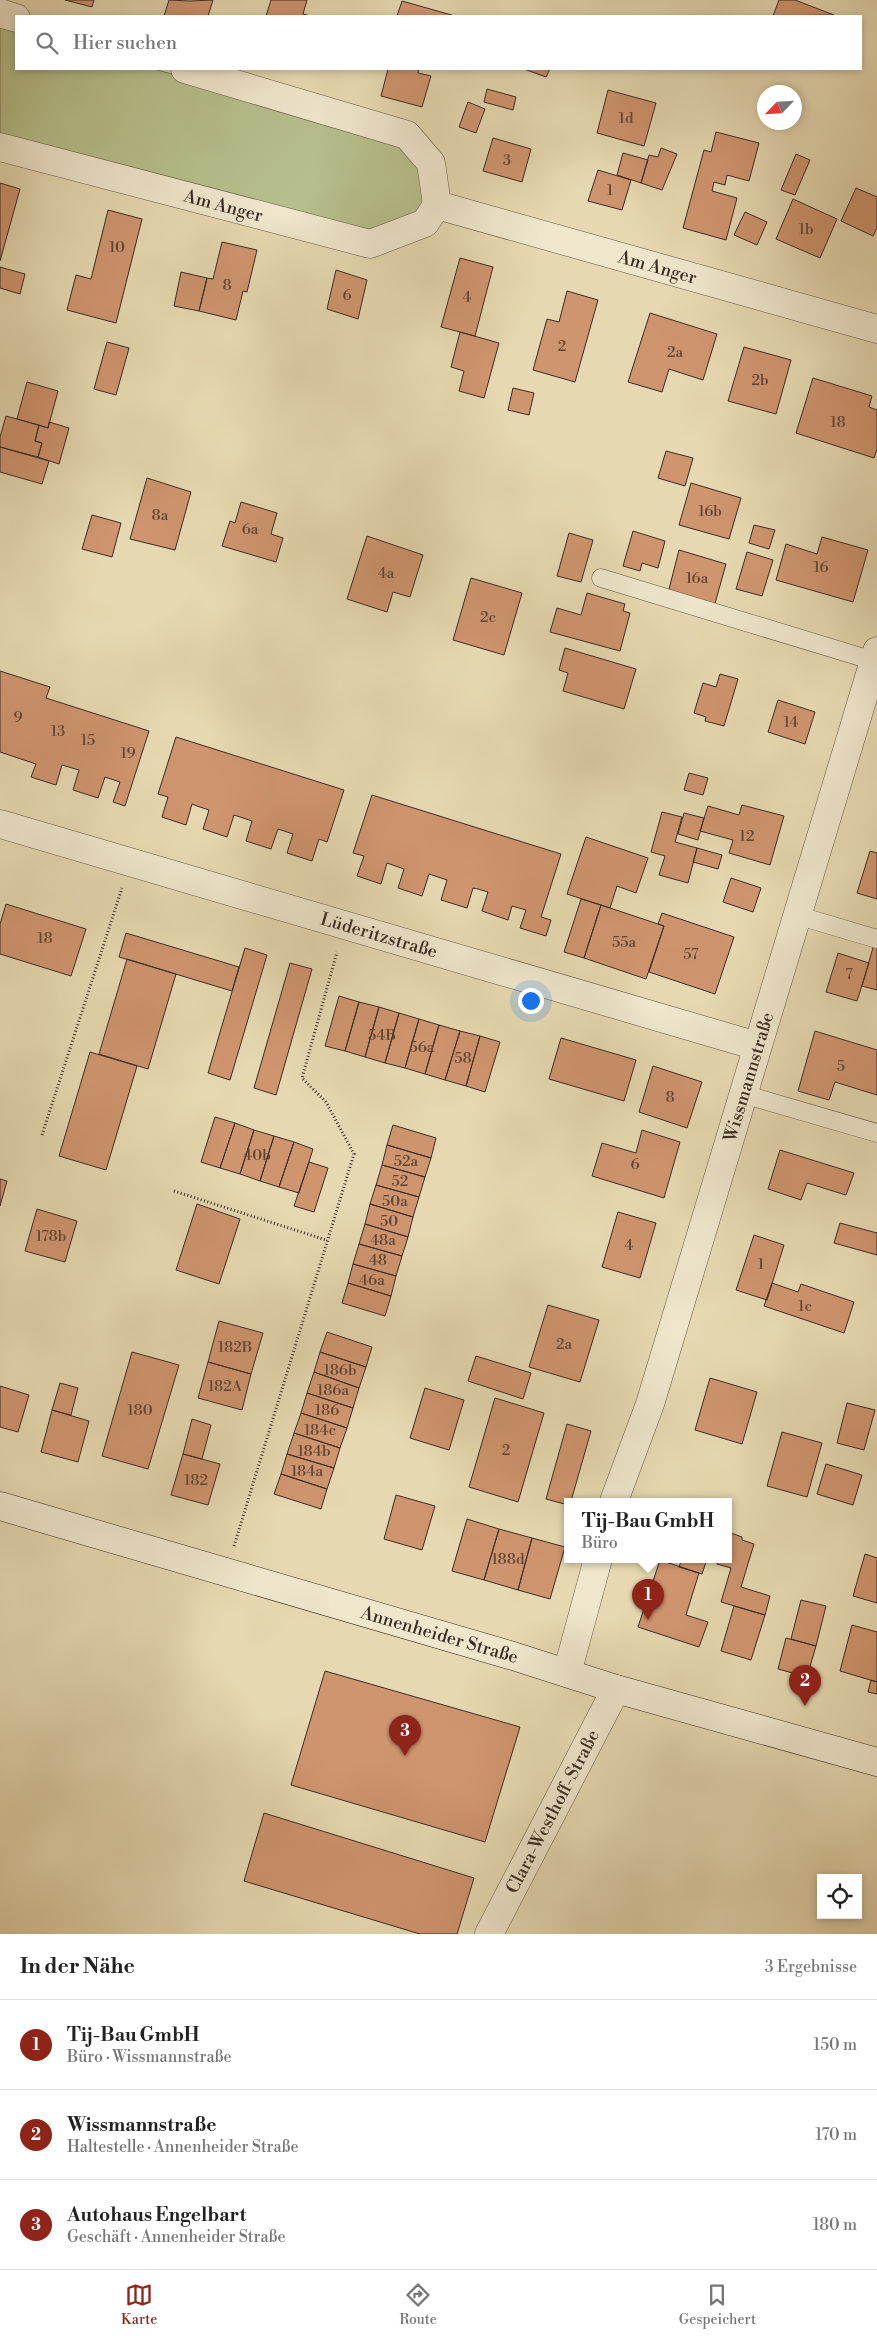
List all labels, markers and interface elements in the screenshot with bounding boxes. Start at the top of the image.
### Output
search box [15,15,862,70]
icon: search [33,29,61,57]
text: Hier suchen [73,31,177,55]
north arrow [757,85,802,130]
house number: 1d [619,109,634,128]
house number: 3 [503,151,511,170]
house number: 1 [607,181,614,200]
street label: Am Anger [180,184,266,227]
house number: 1b [798,220,814,239]
house number: 10 [109,238,125,257]
street label: Am Anger [614,245,700,289]
house number: 8 [222,276,232,295]
house number: 6 [342,286,352,305]
house number: 4 [463,288,472,307]
house number: 2 [558,337,566,356]
house number: 2a [667,343,683,362]
house number: 2b [751,371,769,390]
house number: 18 [830,413,846,432]
house number: 16b [698,502,722,521]
house number: 8a [152,506,169,525]
house number: 6a [242,520,259,539]
house number: 16 [813,558,829,577]
house number: 4a [378,564,395,583]
house number: 16a [686,569,709,588]
house number: 2c [480,608,496,627]
house number: 9 [13,708,23,727]
house number: 14 [784,713,798,732]
house number: 13 [51,722,65,741]
house number: 15 [81,731,95,750]
house number: 19 [120,744,136,763]
house number: 12 [739,827,755,846]
street label: Lüderitzstraße [318,907,440,963]
house number: 18 [37,929,53,948]
house number: 55a [612,933,636,952]
house number: 57 [683,945,699,964]
house number: 7 [845,965,853,984]
your location [518,988,544,1014]
street label: Wissmannstraße [718,1009,779,1146]
house number: 54B [368,1026,396,1045]
house number: 56a [410,1038,435,1057]
house number: 58 [454,1049,472,1068]
house number: 5 [837,1057,845,1076]
house number: 8 [665,1088,675,1107]
house number: 40b [243,1146,271,1165]
house number: 52a [394,1152,419,1171]
house number: 6 [630,1155,640,1174]
house number: 52 [392,1172,408,1191]
house number: 50a [382,1192,408,1211]
house number: 50 [380,1212,398,1231]
house number: 178b [36,1227,66,1246]
house number: 48a [370,1231,396,1250]
house number: 4 [625,1236,634,1255]
house number: 48 [369,1251,387,1270]
house number: 1 [758,1255,765,1274]
house number: 46a [359,1271,385,1290]
house number: 1c [798,1297,812,1316]
house number: 2a [556,1335,572,1354]
house number: 182B [218,1338,252,1357]
house number: 186b [323,1361,357,1380]
house number: 182A [208,1377,243,1396]
house number: 186a [317,1381,349,1400]
house number: 180 [127,1401,153,1420]
house number: 186 [315,1401,339,1420]
house number: 184c [304,1421,336,1440]
house number: 2 [502,1441,510,1460]
house number: 184b [297,1442,331,1461]
house number: 184a [291,1462,323,1481]
house number: 182 [184,1471,208,1490]
popup [564,1498,732,1563]
text: Tij-Bau GmbH [582,1509,714,1533]
text: Büro [582,1533,618,1553]
house number: 188d [491,1550,525,1569]
pin: 1 [632,1579,664,1620]
street label: Annenheider Straße [357,1600,521,1668]
pin: 2 [789,1665,821,1706]
pin: 3 [389,1715,421,1756]
street label: Clara-Westhoff-Straße [501,1726,604,1897]
map controls [817,1874,862,1919]
button: locate [817,1874,862,1919]
text: In der Nähe [20,1954,135,1980]
text: 3 Ergebnisse [765,1957,857,1977]
text: Tij-Bau GmbH [67,2023,200,2047]
text: 1 [32,2035,40,2055]
text: 150 m [813,2035,857,2055]
text: Büro · Wissmannstraße [67,2047,232,2067]
text: Wissmannstraße [67,2113,217,2137]
text: 2 [31,2125,41,2145]
text: 170 m [815,2125,857,2145]
text: Haltestelle · Annenheider Straße [67,2137,299,2157]
text: Autohaus Engelbart [67,2203,246,2227]
text: 3 [31,2215,41,2235]
text: 180 m [813,2215,857,2235]
text: Geschäft · Annenheider Straße [67,2227,286,2247]
tab: Karte [121,2281,157,2329]
tab: Route [399,2281,437,2329]
tab: Gespeichert [679,2281,756,2329]

